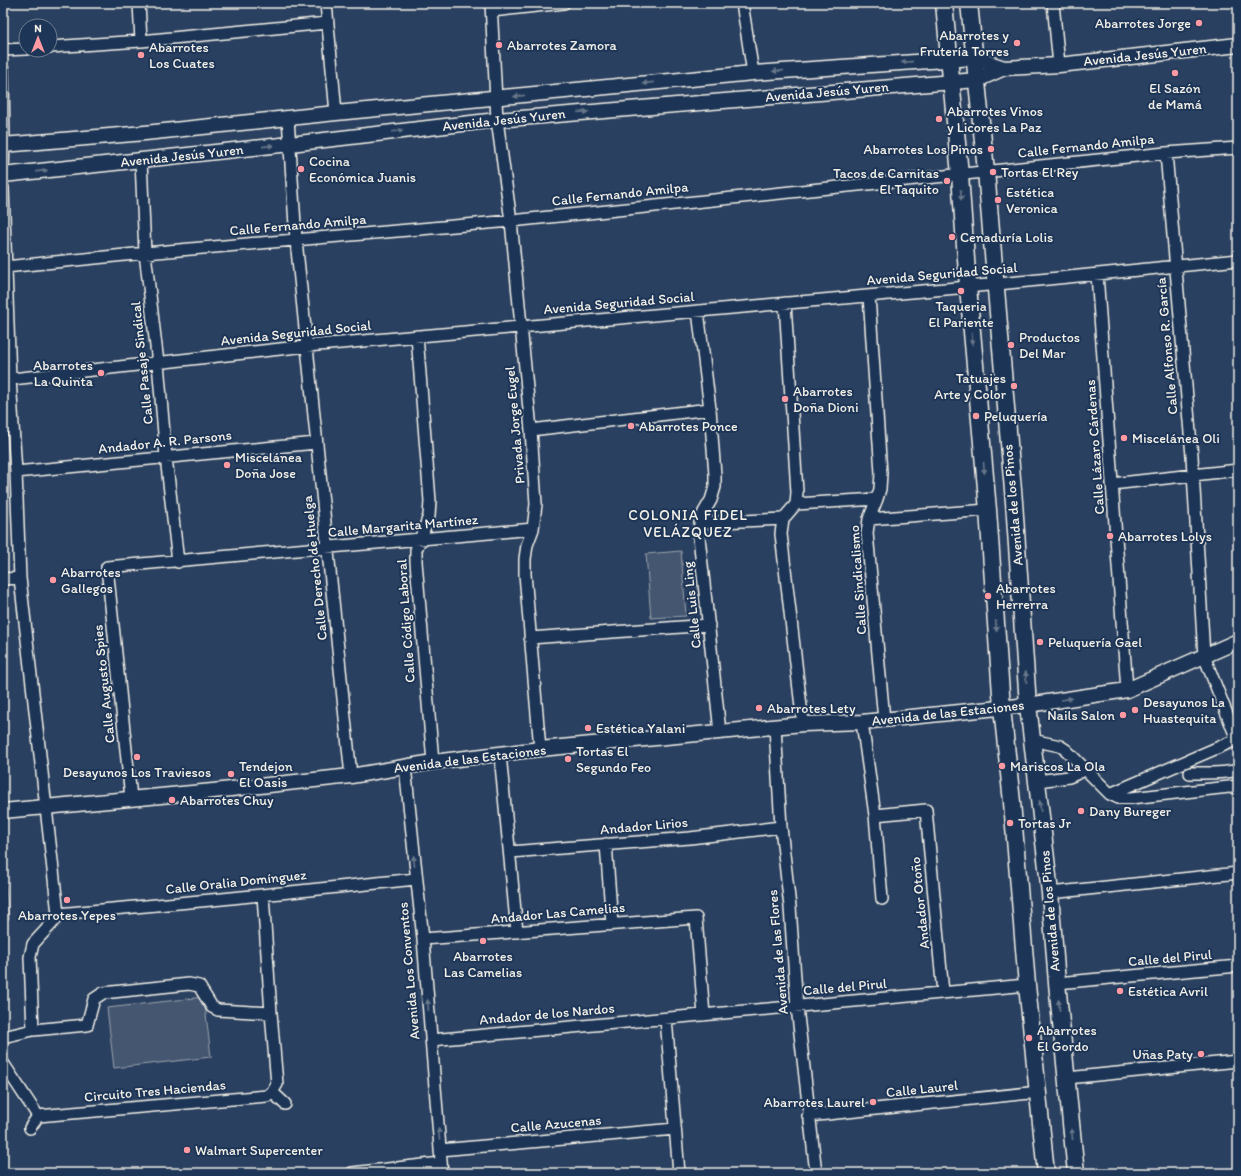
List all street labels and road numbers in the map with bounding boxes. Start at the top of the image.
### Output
street label: Avenida Jesús Yuren [1083,40,1207,70]
street label: Avenida Jesús Yuren [765,78,889,106]
street label: Avenida Jesús Yuren [442,105,566,135]
street label: Calle Fernando Amilpa [1017,130,1156,162]
street label: Avenida Jesús Yuren [120,141,244,171]
street label: Calle Fernando Amilpa [551,178,690,210]
street label: Calle Fernando Amilpa [229,210,368,239]
street label: Avenida Seguridad Social [866,259,1018,289]
street label: Calle Alfonso R. García [1152,276,1181,415]
street label: Avenida Seguridad Social [543,288,695,318]
street label: Calle Pasaje Sindical [127,301,157,425]
street label: Avenida Seguridad Social [220,317,372,349]
street label: Privada Jorge Eugel [501,365,529,485]
street label: Calle Lázaro Cárdenas [1082,379,1108,515]
street label: Andador A. R. Parsons [97,427,233,457]
street label: Avenida de los Pinos [999,444,1027,566]
street label: Calle Derecho de Huelga [299,494,331,641]
street label: Calle Margarita Martínez [327,511,479,541]
street label: Calle Sindicalismo [846,524,870,636]
street label: Calle Código Laboral [393,559,419,683]
street label: Calle Luis Ling [679,560,705,649]
street label: Calle Augusto Spies [89,624,119,744]
street label: Avenida de las Estaciones [871,697,1025,729]
street label: Avenida de las Estaciones [393,741,547,777]
street label: Andador Lirios [599,814,689,838]
street label: Avenida de los Pinos [1036,850,1064,972]
street label: Andador Otoño [907,856,933,950]
street label: Calle Oralia Domínguez [165,866,308,898]
street label: Avenida de las Flores [764,889,792,1015]
street label: Andador Las Camelias [490,899,626,927]
street label: Avenida Los Conventos [395,901,423,1041]
street label: Calle del Pirul [1127,946,1213,970]
street label: Calle del Pirul [802,975,888,999]
street label: Andador de los Nardos [479,1000,615,1028]
street label: Circuito Tres Haciendas [83,1076,227,1106]
street label: Calle Laurel [885,1077,959,1101]
street label: Calle Azucenas [510,1112,602,1136]

